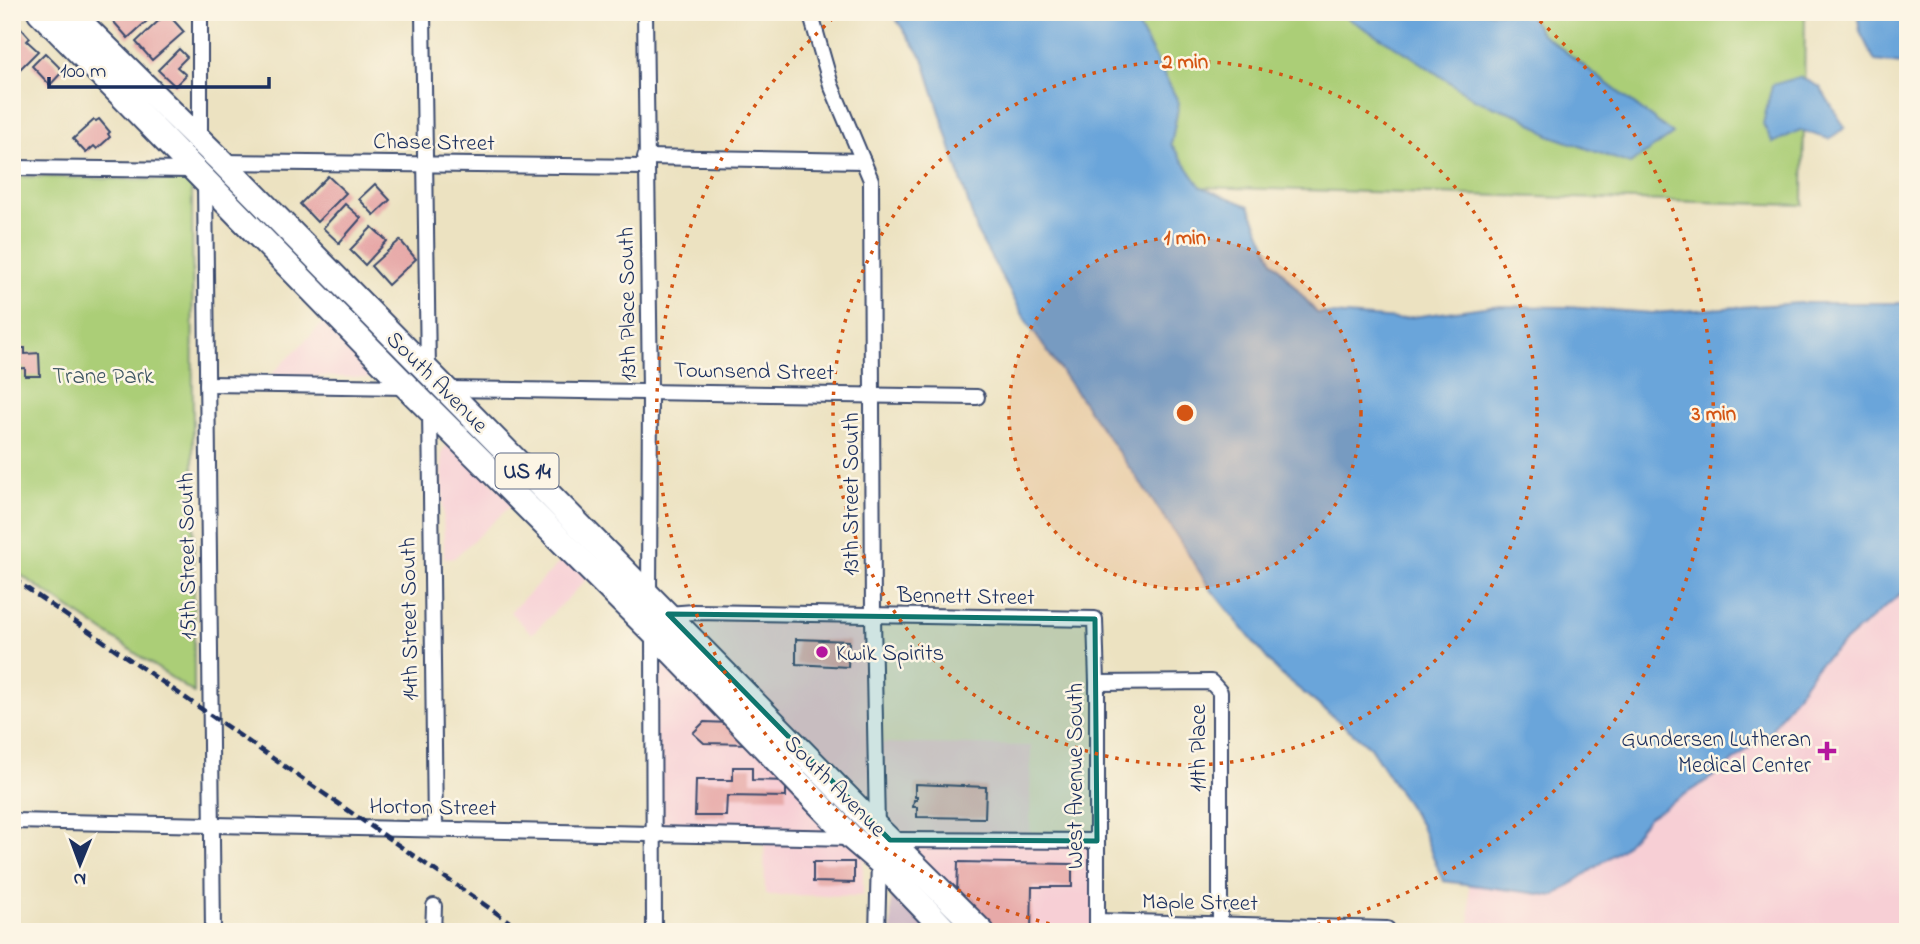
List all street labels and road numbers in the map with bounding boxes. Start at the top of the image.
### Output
street label: Chase Street [373,126,495,161]
street label: 13th Place South [611,227,646,381]
street label: South Avenue [378,324,495,442]
street label: Townsend Street [673,355,835,390]
street label: 13th Street South [836,412,869,576]
road number: US 14 [496,454,558,489]
street label: 15th Street South [171,472,206,640]
street label: 14th Street South [393,537,428,701]
street label: Bennett Street [896,580,1035,615]
street label: West Avenue South [1060,683,1093,869]
street label: 11th Place [1183,703,1216,792]
street label: South Avenue [776,728,893,846]
street label: Horton Street [369,791,497,826]
street label: Maple Street [1142,886,1259,921]

